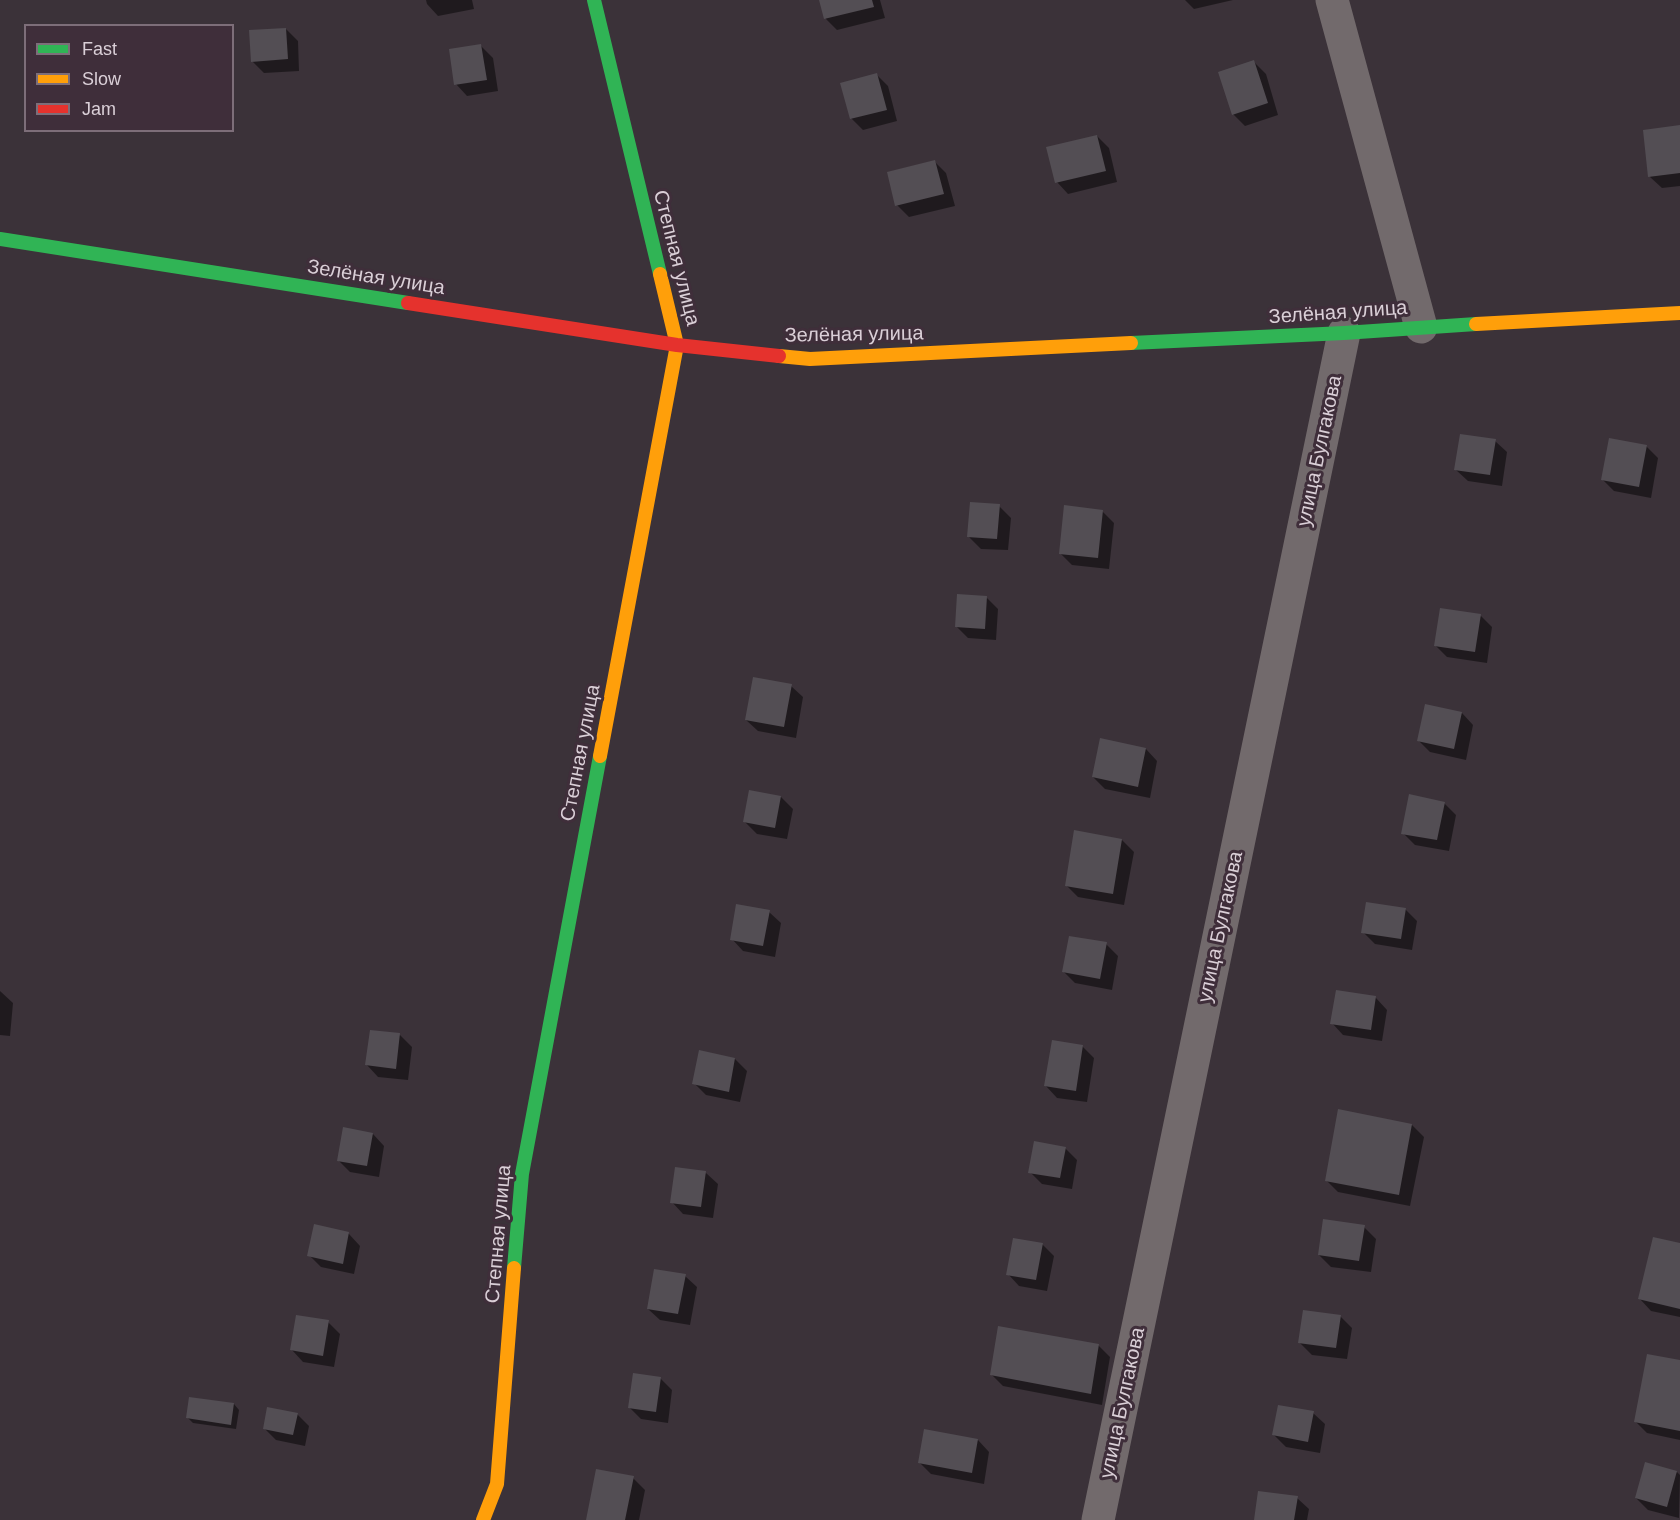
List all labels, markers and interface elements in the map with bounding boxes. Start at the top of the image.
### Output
legend [24,24,234,132]
text: Fast [82,39,117,59]
text: Slow [82,69,121,89]
text: Jam [82,99,116,119]
street label: Степная улица [648,188,704,328]
street label: Зелёная улица [306,255,446,301]
street label: Зелёная улица [1268,296,1408,330]
street label: Зелёная улица [784,322,924,348]
street label: улица Булгакова [1292,373,1348,529]
street label: Степная улица [556,683,606,823]
street label: улица Булгакова [1193,849,1249,1005]
street label: Степная улица [481,1164,517,1304]
street label: улица Булгакова [1095,1325,1151,1481]

